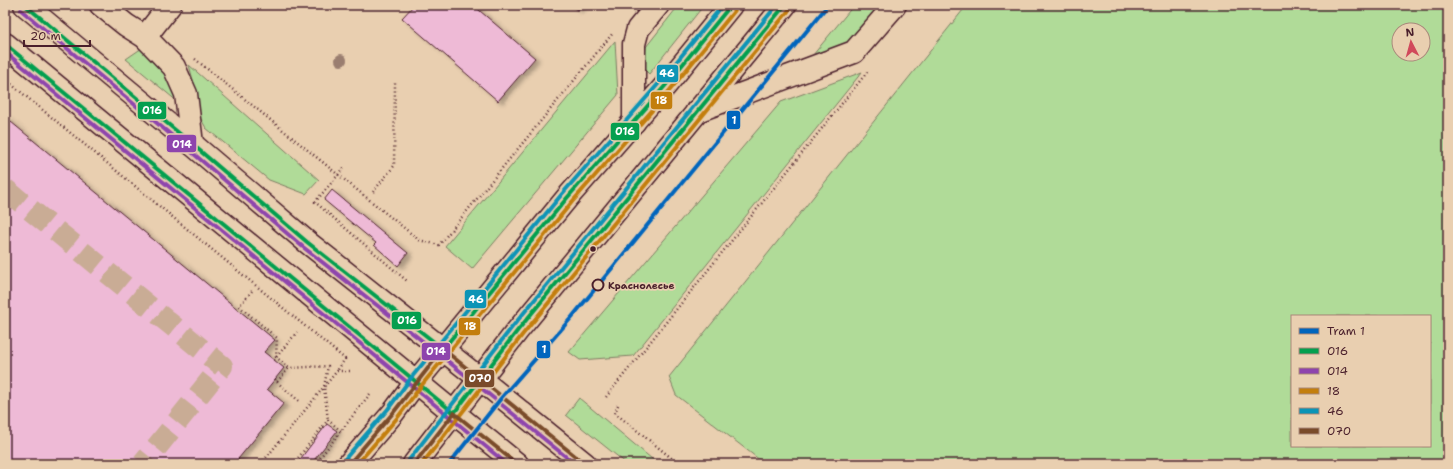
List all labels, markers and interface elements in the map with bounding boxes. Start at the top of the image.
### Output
scale bar [24,22,90,48]
north arrow [1391,22,1431,62]
text: N [1405,25,1415,40]
text: 20 m [30,28,61,44]
line badge: 46 [656,64,679,83]
text: 46 [659,66,675,81]
line badge: 18 [650,91,673,110]
text: 18 [655,93,668,108]
line badge: 016 [137,101,167,120]
text: 016 [142,103,162,118]
line badge: 1 [726,110,741,130]
text: 1 [731,113,737,128]
line badge: 016 [610,122,640,141]
text: 016 [615,124,635,139]
line badge: 014 [166,134,197,153]
text: 014 [172,137,192,152]
unlabelled marker [588,244,598,254]
marker: Краснолесье [591,278,605,292]
place label: Краснолесье [608,279,674,292]
line badge: 46 [464,289,487,309]
text: 46 [468,292,484,307]
line badge: 016 [391,311,422,330]
text: 016 [397,313,417,328]
legend [1291,315,1431,447]
line badge: 18 [458,317,481,336]
text: 18 [464,319,477,334]
text: Tram 1 [1327,323,1365,339]
line badge: 1 [536,340,551,359]
line badge: 014 [421,342,451,361]
text: 1 [541,342,547,357]
text: 016 [1327,343,1348,359]
text: 014 [426,344,446,359]
text: 014 [1327,363,1348,379]
line badge: 070 [464,369,495,388]
text: 070 [469,371,492,386]
text: 18 [1327,383,1340,399]
text: 46 [1327,403,1344,419]
text: 070 [1327,423,1351,439]

